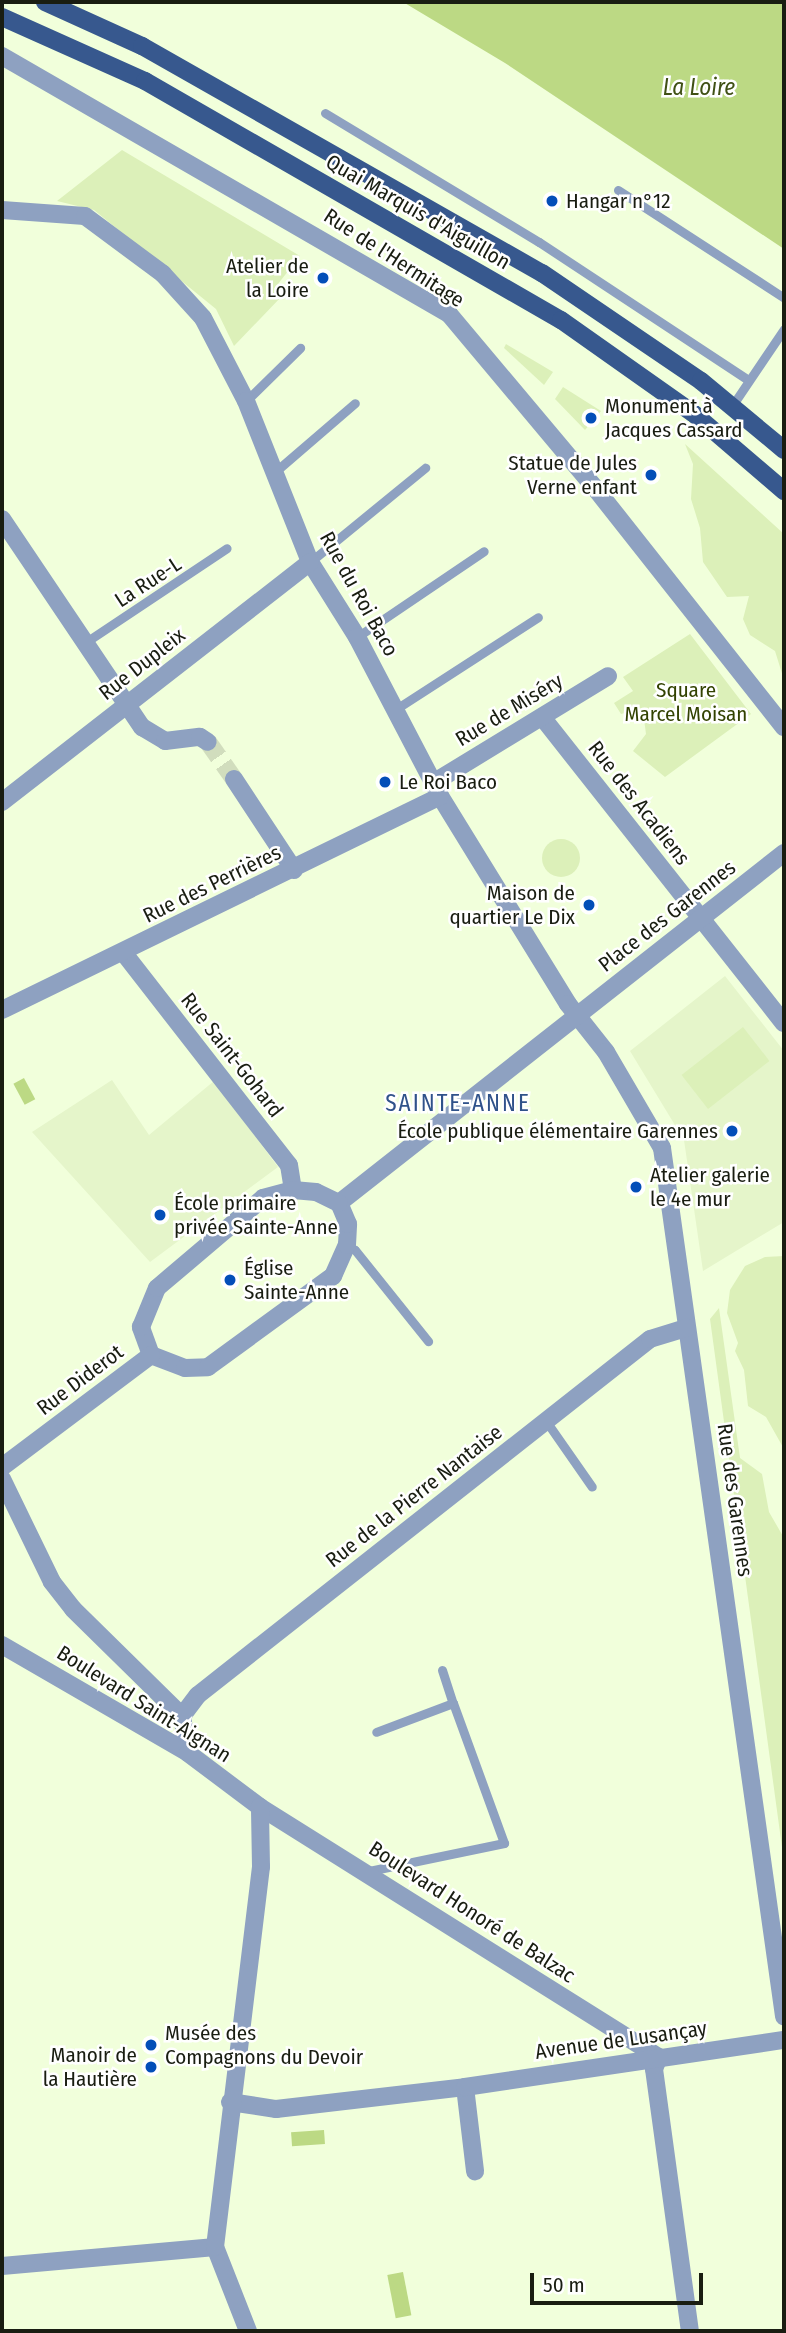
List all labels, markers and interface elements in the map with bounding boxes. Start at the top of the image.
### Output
water label: La Loire [663,73,735,101]
street label: Quai Marquis d'Aiguillon [321,149,515,275]
place label: Hangar n°12 [566,188,670,214]
marker: Hangar n°12 [544,193,560,209]
street label: Rue de l'Hermitage [319,203,469,313]
place label: Atelier de la Loire [226,253,309,303]
marker: Atelier de la Loire [315,270,331,286]
place label: Monument à Jacques Cassard [605,393,743,443]
marker: Monument à Jacques Cassard [583,410,599,426]
place label: Statue de Jules Verne enfant [508,450,637,500]
marker: Statue de Jules Verne enfant [643,467,659,483]
street label: Rue du Roi Baco [314,527,404,661]
street label: La Rue-L [110,551,186,613]
street label: Rue Dupleix [94,623,190,705]
street label: Rue de Miséry [451,668,567,752]
park label: Square Marcel Moisan [625,677,747,727]
street label: Rue des Acadiens [583,736,695,870]
place label: Le Roi Baco [399,769,497,795]
marker: Le Roi Baco [377,774,393,790]
street label: Rue des Perrières [139,840,285,928]
street label: Place des Garennes [594,855,740,977]
place label: Maison de quartier Le Dix [450,880,575,930]
marker: Maison de quartier Le Dix [581,897,597,913]
street label: Rue Saint-Gohard [176,988,288,1122]
district label: SAINTE-ANNE [387,1089,529,1117]
place label: École publique élémentaire Garennes [397,1118,718,1144]
marker: École publique élémentaire Garennes [724,1123,740,1139]
place label: Atelier galerie le 4e mur [650,1162,770,1212]
marker: Atelier galerie le 4e mur [628,1179,644,1195]
place label: École primaire privée Sainte-Anne [174,1190,338,1240]
marker: École primaire privée Sainte-Anne [152,1207,168,1223]
place label: Église Sainte-Anne [244,1255,349,1305]
marker: Église Sainte-Anne [222,1272,238,1288]
street label: Rue Diderot [32,1339,128,1421]
street label: Rue de la Pierre Nantaise [321,1419,507,1573]
street label: Rue des Garennes [712,1422,758,1578]
street label: Boulevard Saint-Aignan [52,1640,236,1768]
street label: Boulevard Honoré de Balzac [364,1836,580,1988]
street label: Avenue de Lusançay [534,2015,708,2065]
place label: Musée des Compagnons du Devoir [165,2020,363,2070]
marker: Musée des Compagnons du Devoir [143,2037,159,2053]
place label: Manoir de la Hautière [43,2042,137,2092]
marker: Manoir de la Hautière [143,2059,159,2075]
scale bar [534,2260,707,2304]
text: 50 m [543,2272,585,2298]

